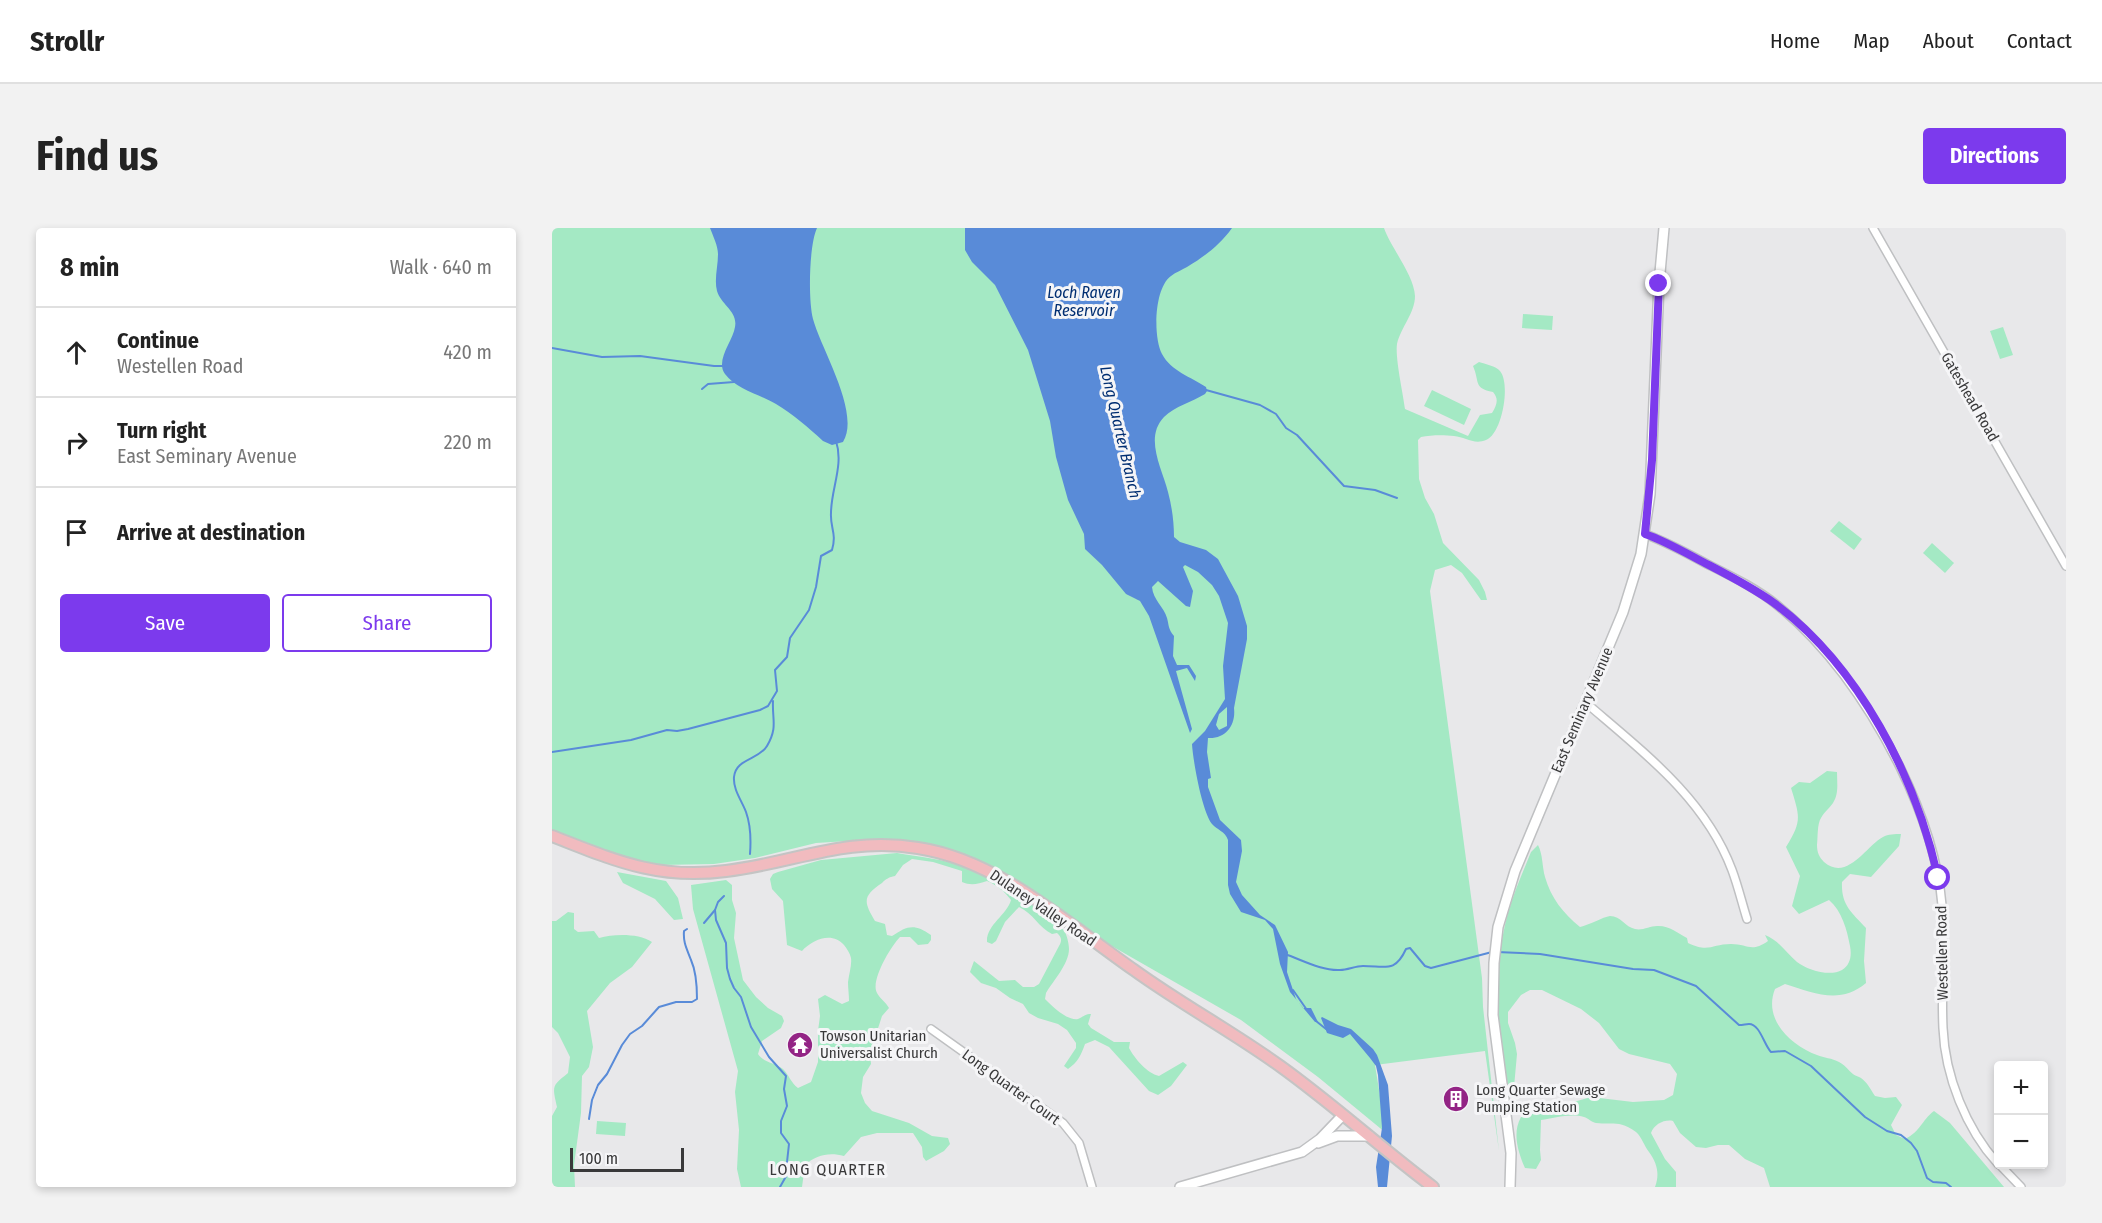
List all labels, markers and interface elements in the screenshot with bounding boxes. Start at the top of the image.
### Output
text: Strollr [30,25,104,58]
text: Home [1770,28,1820,54]
text: Map [1853,28,1890,54]
text: About [1923,28,1974,54]
text: Contact [2007,28,2072,54]
button: Directions [1923,128,2066,184]
text: Find us [36,131,158,181]
text: 8 min [60,252,119,283]
text: Walk · 640 m [390,255,492,279]
route end [1645,270,1671,296]
water label: Loch Raven Reservoir [1047,283,1121,320]
text: Continue [117,327,199,354]
icon: ahead [60,336,93,369]
text: 420 m [443,340,492,364]
street label: Gateshead Road [1937,349,2003,445]
text: Westellen Road [117,354,243,378]
water label: Long Quarter Branch [1096,364,1145,500]
text: Turn right [117,417,206,444]
icon: right [60,426,93,459]
text: 220 m [444,430,492,454]
text: East Seminary Avenue [117,444,297,468]
icon: arrive [60,516,93,549]
text: Arrive at destination [117,519,305,546]
button: Save [60,594,270,652]
button: Share [282,594,492,652]
street label: East Seminary Avenue [1547,644,1617,776]
route start [1924,864,1950,890]
street label: Dulaney Valley Road [987,866,1099,950]
street label: Westellen Road [1932,905,1952,1001]
place label: Towson Unitarian Universalist Church [820,1027,938,1062]
temple icon: Towson Unitarian Universalist Church [785,1030,815,1060]
street label: Long Quarter Court [959,1045,1064,1129]
map controls [1994,1061,2048,1169]
button: + [1994,1061,2048,1115]
place label: Long Quarter Sewage Pumping Station [1476,1081,1605,1116]
building icon: Long Quarter Sewage Pumping Station [1441,1084,1471,1114]
button: − [1994,1115,2048,1169]
scale bar [570,1145,684,1172]
text: 100 m [579,1149,618,1168]
district label: LONG QUARTER [770,1160,886,1179]

